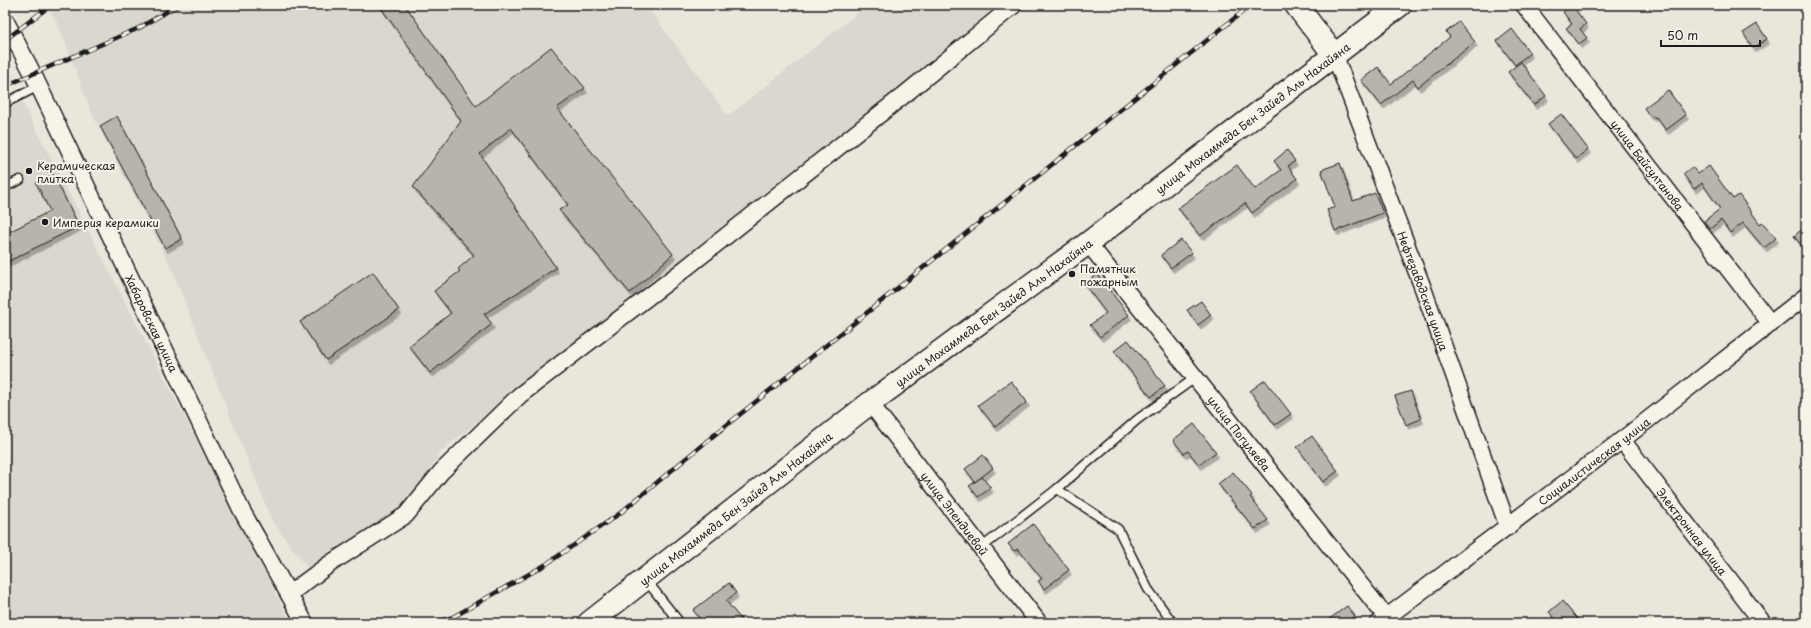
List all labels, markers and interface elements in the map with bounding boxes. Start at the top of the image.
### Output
scale bar [1661,22,1760,48]
text: 50 m [1667,26,1698,44]
street label: улица Мохаммеда Бен Зайед Аль Нахайяна [1151,38,1353,197]
street label: улица Байсултанова [1607,116,1688,214]
place label: Керамическая плитка [37,157,115,187]
marker: Керамическая плитка [24,166,34,176]
place label: Империя керамики [53,214,159,231]
marker: Империя керамики [40,217,50,227]
street label: Нефтезаводская улица [1394,229,1453,353]
street label: улица Мохаммеда Бен Зайед Аль Нахайяна [891,234,1096,390]
place label: Памятник пожарным [1080,260,1138,290]
marker: Памятник пожарным [1067,269,1077,279]
street label: Хабаровская улица [122,272,183,375]
street label: улица Погуляева [1204,392,1275,475]
street label: Социалистическая улица [1534,413,1653,509]
street label: улица Мохаммеда Бен Зайед Аль Нахайяна [635,427,836,589]
street label: улица Эпендиевой [917,468,992,559]
street label: Электронная улица [1653,484,1731,579]

